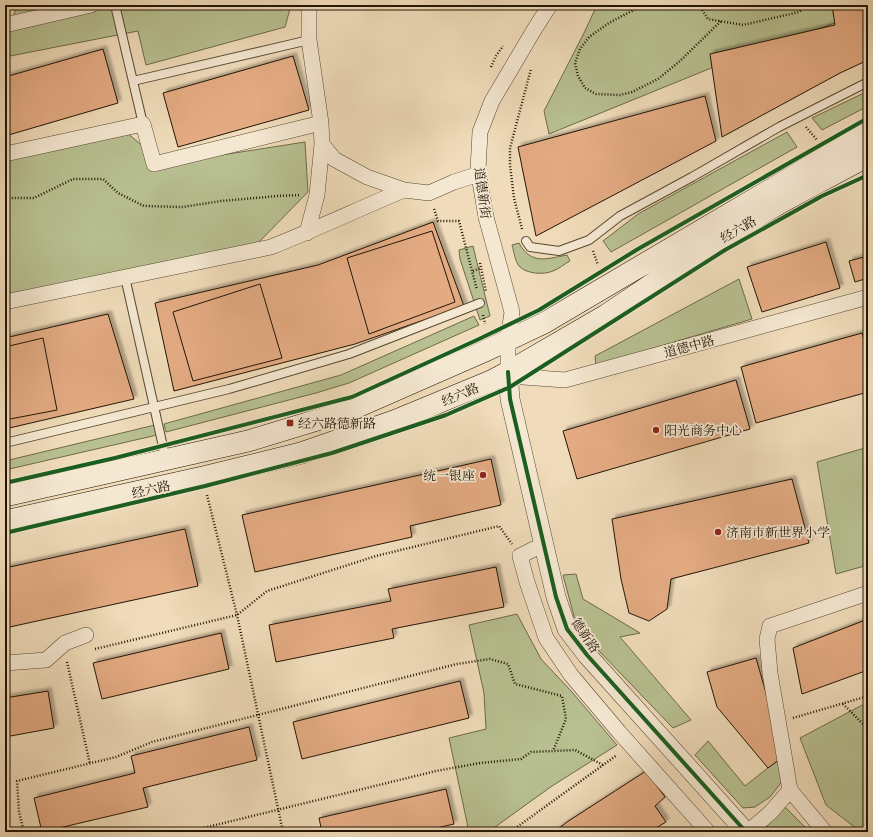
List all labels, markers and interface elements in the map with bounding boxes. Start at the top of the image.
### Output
street label: 道德新街 [469,166,495,220]
street label: 经六路 [717,212,760,248]
street label: 道德中路 [662,332,717,362]
street label: 经六路 [439,379,482,411]
place label: 经六路德新路 [298,415,376,433]
marker: 经六路德新路 [285,418,295,428]
place label: 阳光商务中心 [664,422,742,440]
marker: 阳光商务中心 [651,425,661,435]
place label: 统一银座 [423,467,475,485]
marker: 统一银座 [478,470,488,480]
street label: 经六路 [130,477,172,503]
place label: 济南市新世界小学 [726,524,830,542]
marker: 济南市新世界小学 [713,527,723,537]
street label: 德新路 [567,614,604,657]

